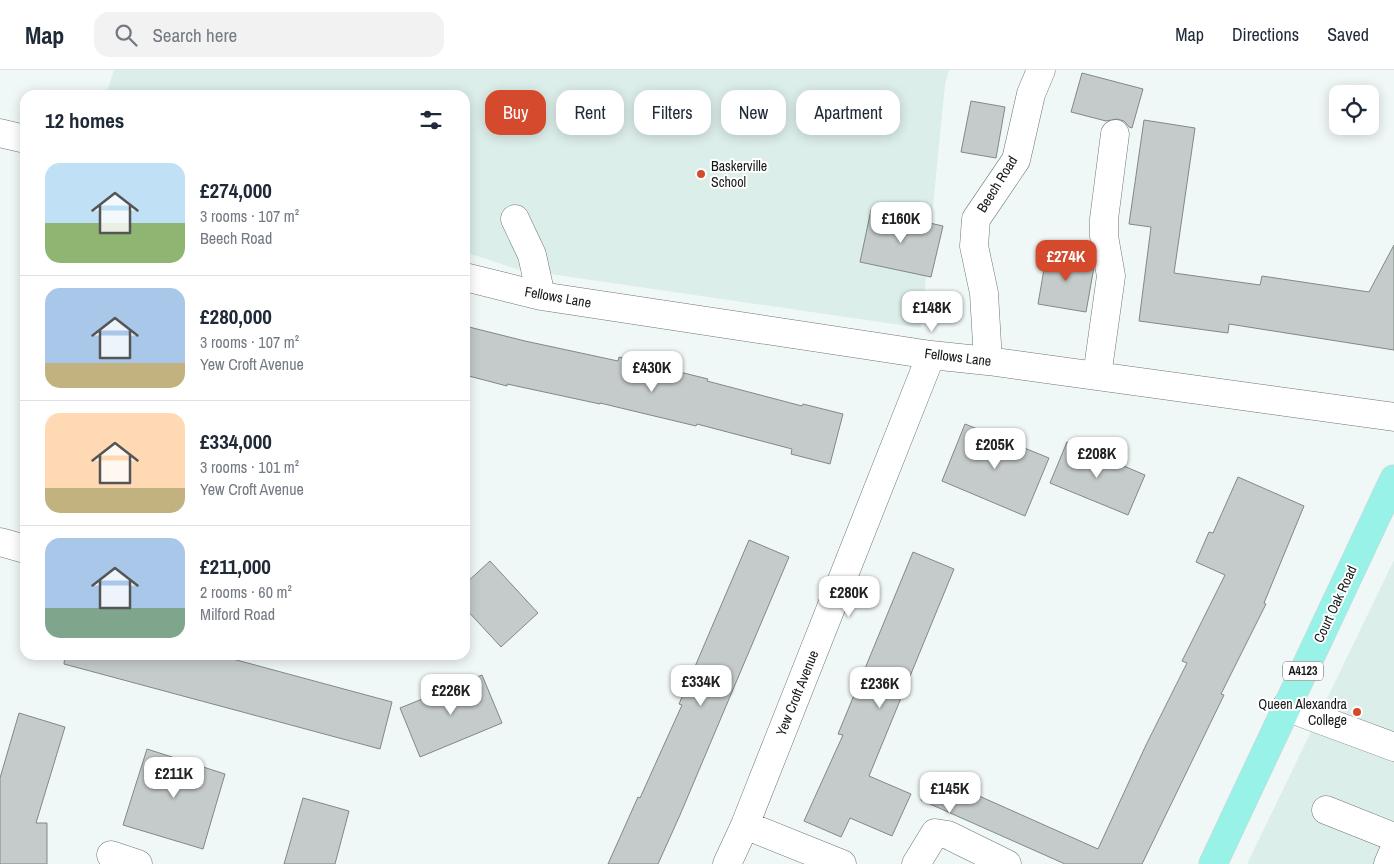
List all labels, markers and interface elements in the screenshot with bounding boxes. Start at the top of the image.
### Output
search box [94,12,444,57]
text: Map [25,19,64,51]
icon: search [112,21,140,49]
text: Search here [152,22,237,48]
text: Map [1175,22,1204,47]
text: Directions [1232,22,1299,47]
text: Saved [1327,22,1369,47]
map controls [1329,85,1379,135]
button: locate [1329,85,1379,135]
chip: Buy [485,90,546,135]
chip: Rent [556,90,624,135]
chip: Filters [634,90,711,135]
chip: New [721,90,786,135]
chip: Apartment [796,90,900,135]
text: 12 homes [45,106,124,135]
icon: filters [417,106,445,134]
street label: Beech Road [973,152,1021,216]
place label: Baskerville School [711,157,767,191]
marker: Baskerville School [695,168,707,180]
text: £274,000 [200,176,272,205]
icon: home [85,183,145,243]
pin: £160K [866,202,936,244]
text: 3 rooms · 107 m² [200,205,299,227]
text: £160K [882,207,920,229]
text: Beech Road [200,227,272,249]
pin: £274K [1031,240,1101,282]
text: £274K [1047,245,1085,267]
street label: Fellows Lane [523,282,593,312]
pin: £148K [897,290,967,333]
text: £148K [913,296,951,318]
text: £280,000 [200,302,272,331]
icon: home [85,308,145,368]
text: 3 rooms · 107 m² [200,331,299,353]
street label: Fellows Lane [924,344,992,370]
pin: £430K [617,350,687,393]
text: Yew Croft Avenue [200,353,304,375]
text: £430K [633,356,671,378]
text: £334,000 [200,427,272,456]
pin: £205K [960,428,1030,470]
icon: home [85,433,145,493]
text: £205K [976,433,1014,455]
pin: £208K [1062,436,1132,479]
text: £208K [1078,442,1116,464]
text: 3 rooms · 101 m² [200,456,299,478]
text: Yew Croft Avenue [200,478,304,500]
text: £211,000 [200,552,271,581]
icon: home [85,558,145,618]
street label: Court Oak Road [1309,563,1361,645]
pin: £280K [814,576,884,618]
text: 2 rooms · 60 m² [200,581,292,603]
text: £280K [830,581,868,603]
text: Milford Road [200,603,275,625]
street label: Yew Croft Avenue [772,648,822,738]
road number: A4123 [1283,662,1323,680]
pin: £334K [666,664,736,707]
pin: £236K [845,666,915,709]
text: £334K [682,670,720,692]
text: £236K [861,672,899,694]
pin: £226K [416,674,486,716]
text: £226K [432,679,470,701]
place label: Queen Alexandra College [1258,695,1348,729]
marker: Queen Alexandra College [1351,706,1363,718]
pin: £211K [139,756,209,799]
text: £211K [155,762,193,784]
pin: £145K [915,772,985,814]
text: £145K [931,777,969,799]

